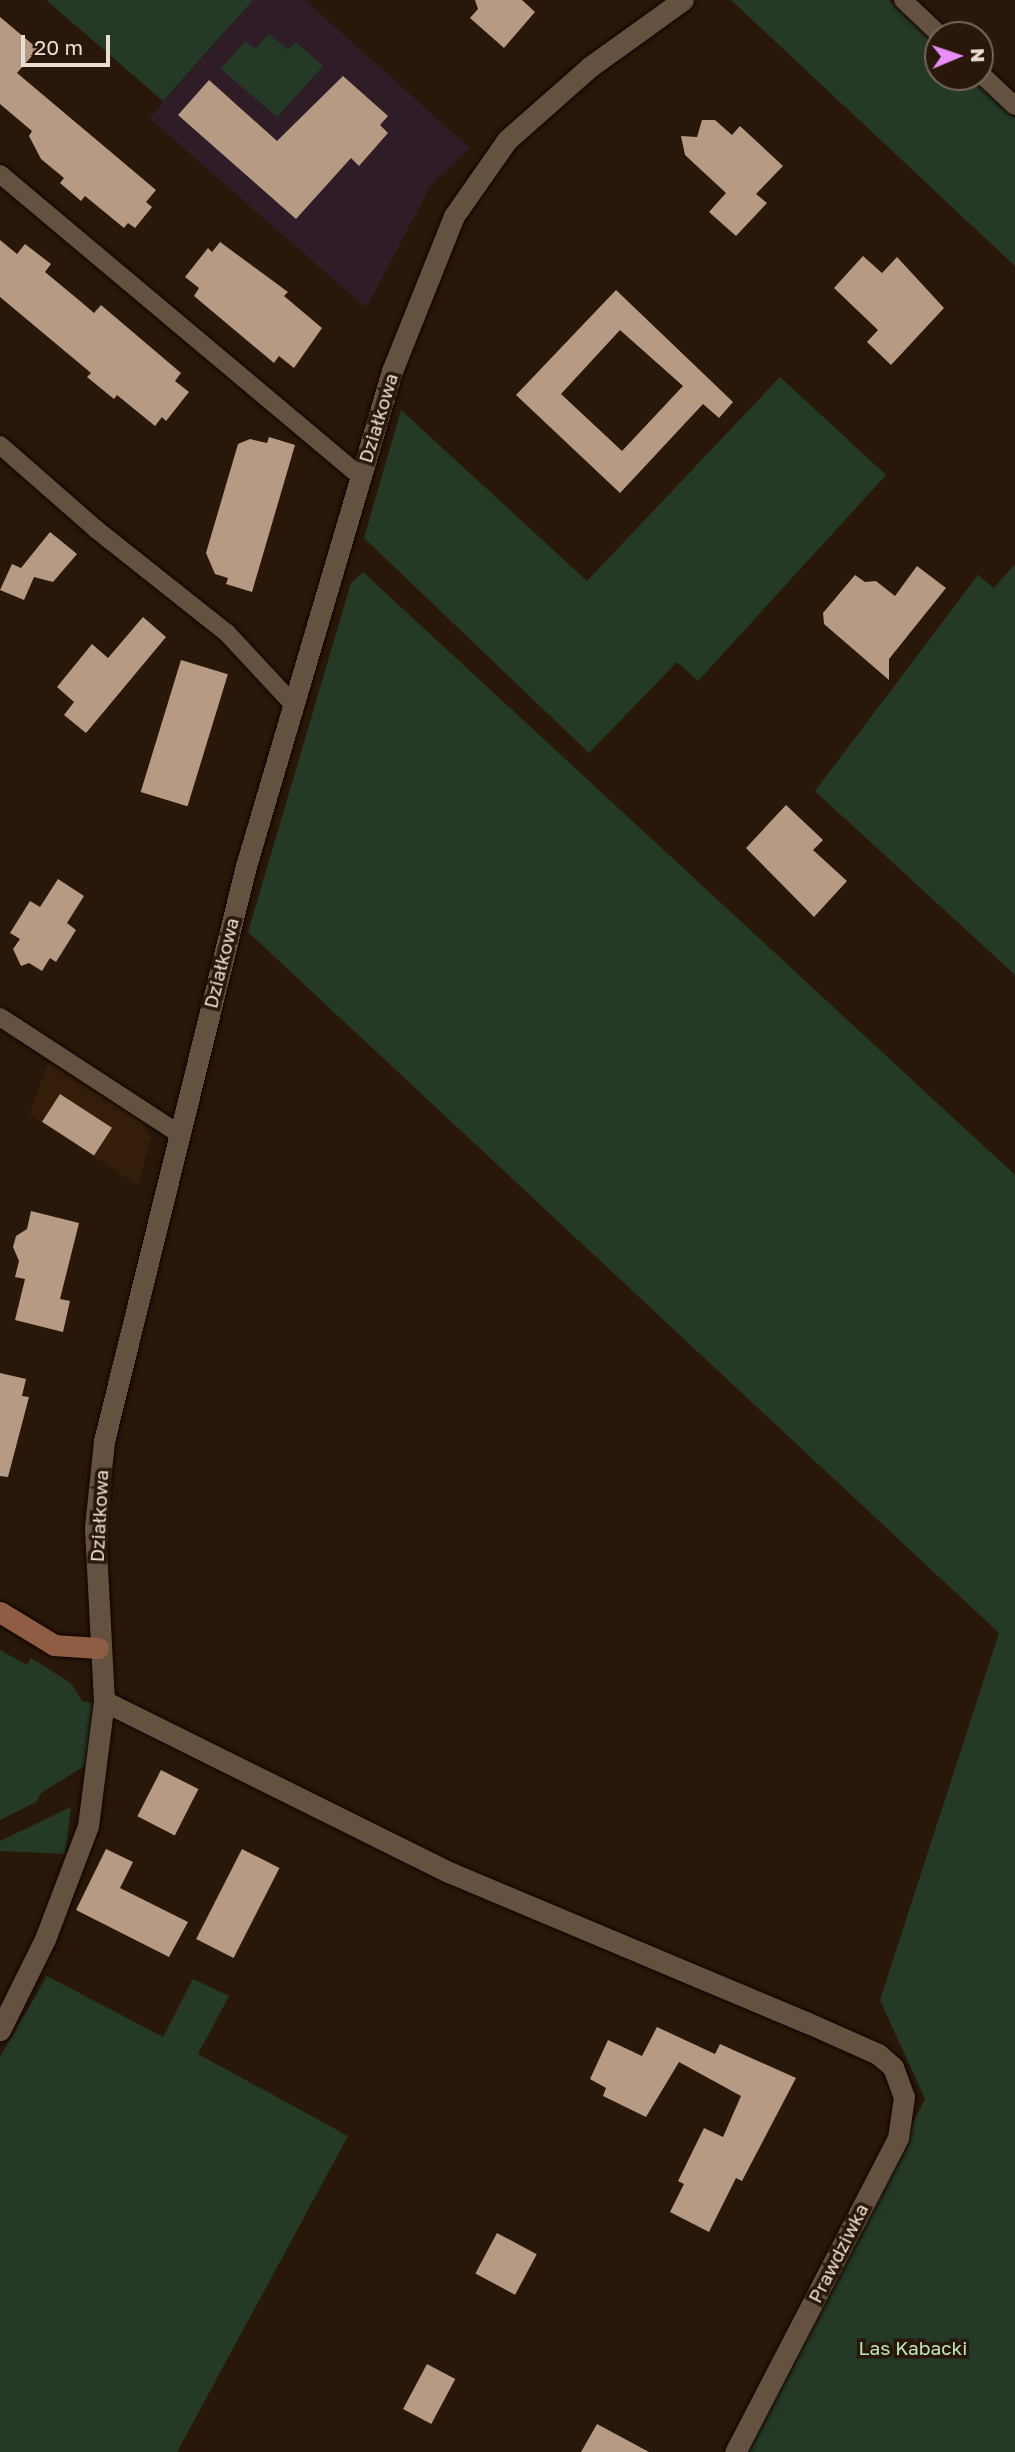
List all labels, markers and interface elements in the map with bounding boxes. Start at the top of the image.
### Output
scale bar [24,21,114,65]
north arrow [924,21,994,91]
text: 20 m [34,34,83,60]
text: N [967,48,990,63]
street label: Działkowa [354,370,402,466]
street label: Działkowa [199,915,243,1011]
street label: Działkowa [85,1469,113,1563]
street label: Prawdziwka [803,2199,873,2307]
park label: Las Kabacki [859,2337,967,2359]

